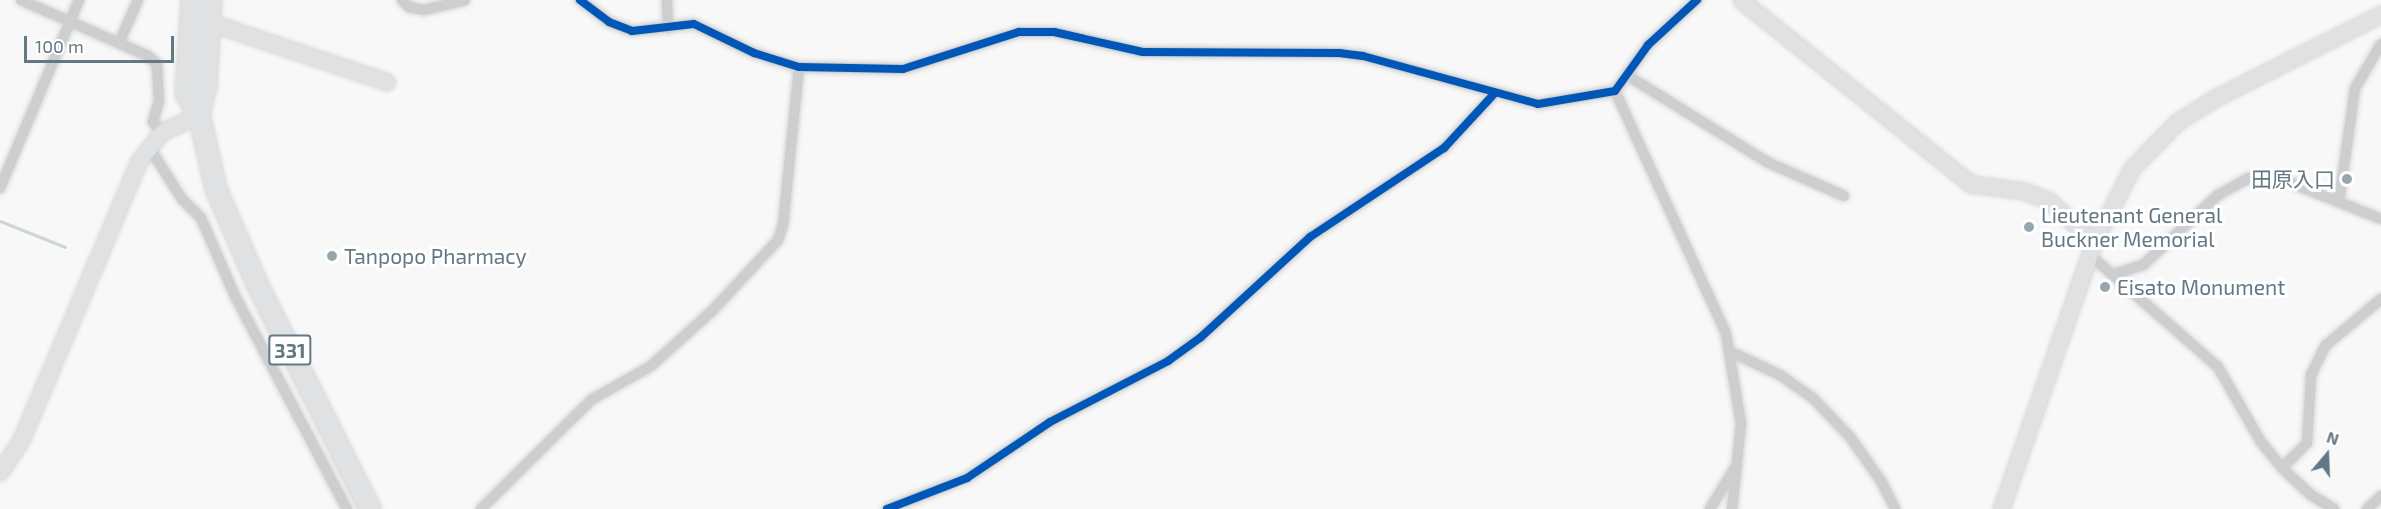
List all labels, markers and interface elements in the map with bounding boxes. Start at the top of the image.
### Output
scale bar [27,24,177,62]
text: 100 m [35,35,84,57]
place label: 田原入口 [2251,166,2335,192]
marker: 田原入口 [2340,172,2354,186]
place label: Lieutenant General Buckner Memorial [2041,202,2222,252]
marker: Lieutenant General Buckner Memorial [2022,220,2036,234]
place label: Tanpopo Pharmacy [344,243,527,269]
marker: Tanpopo Pharmacy [325,249,339,263]
place label: Eisato Monument [2117,274,2285,300]
marker: Eisato Monument [2098,280,2112,294]
road number: 331 [268,333,312,367]
north arrow [2297,425,2357,485]
text: N [2324,427,2342,448]

